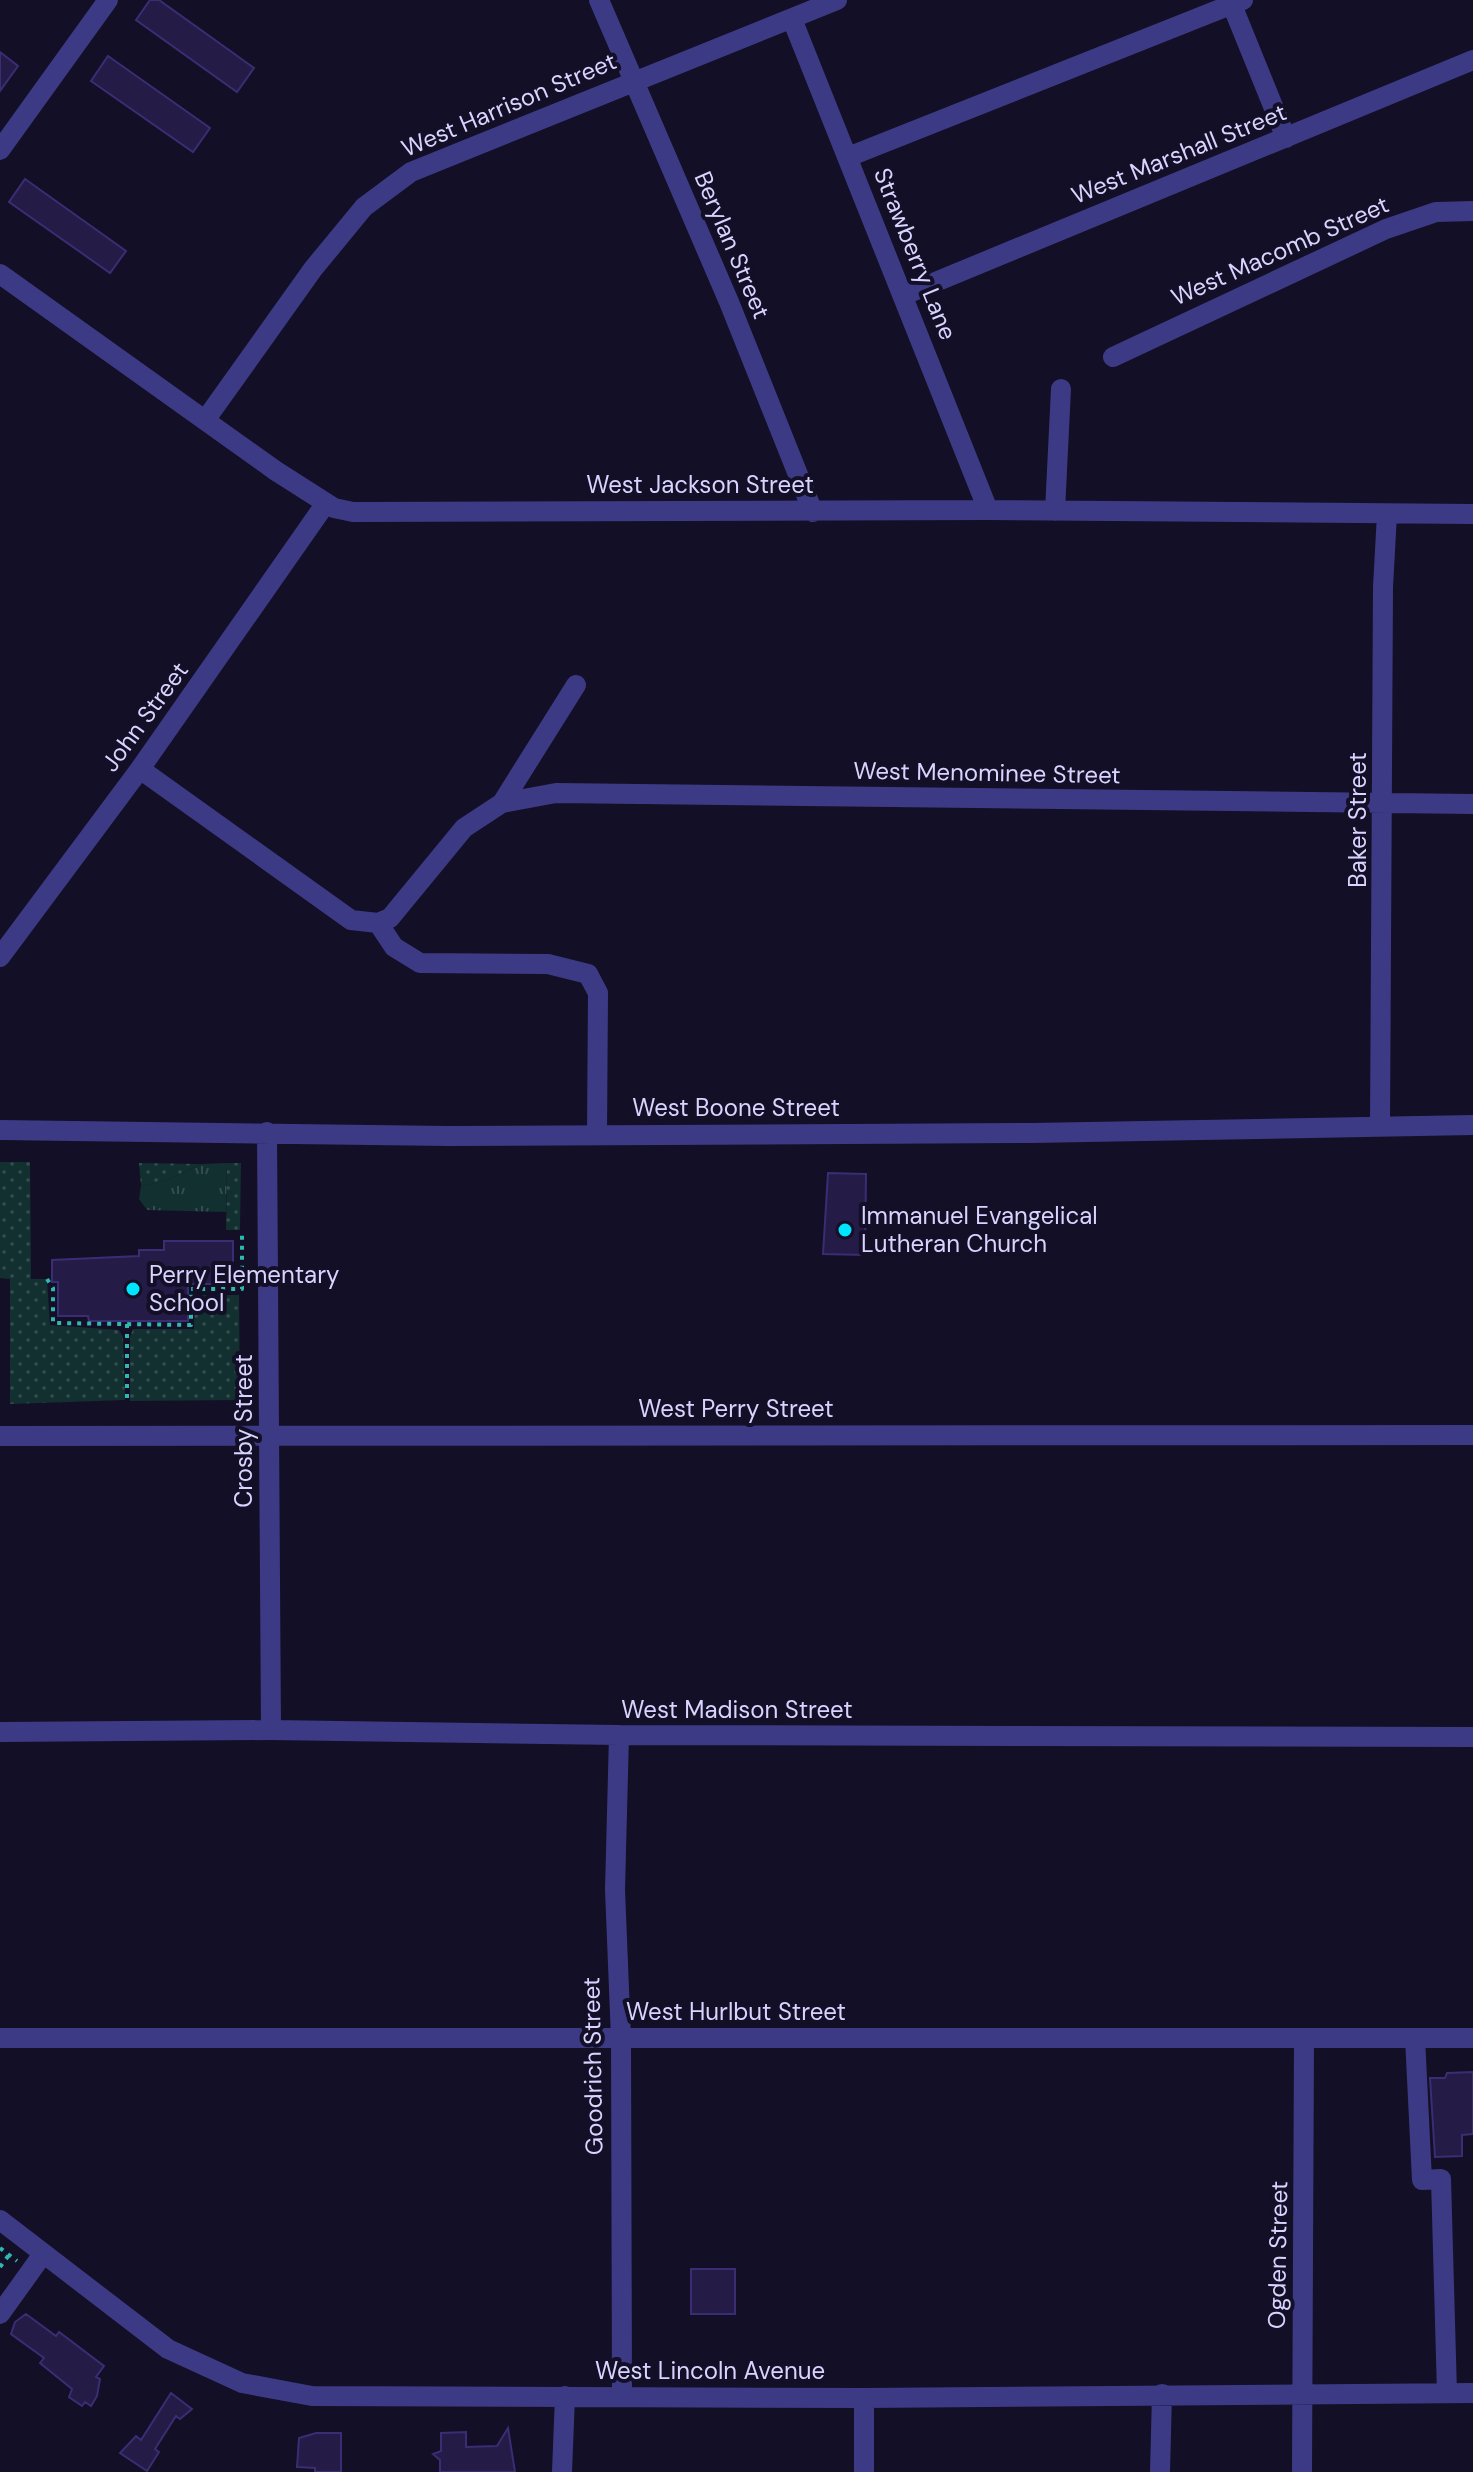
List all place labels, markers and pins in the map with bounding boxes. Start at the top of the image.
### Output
place label: Immanuel Evangelical Lutheran Church [861,1200,1098,1259]
marker: Immanuel Evangelical Lutheran Church [836,1221,854,1239]
place label: Perry Elementary School [149,1259,339,1318]
marker: Perry Elementary School [124,1280,142,1298]

